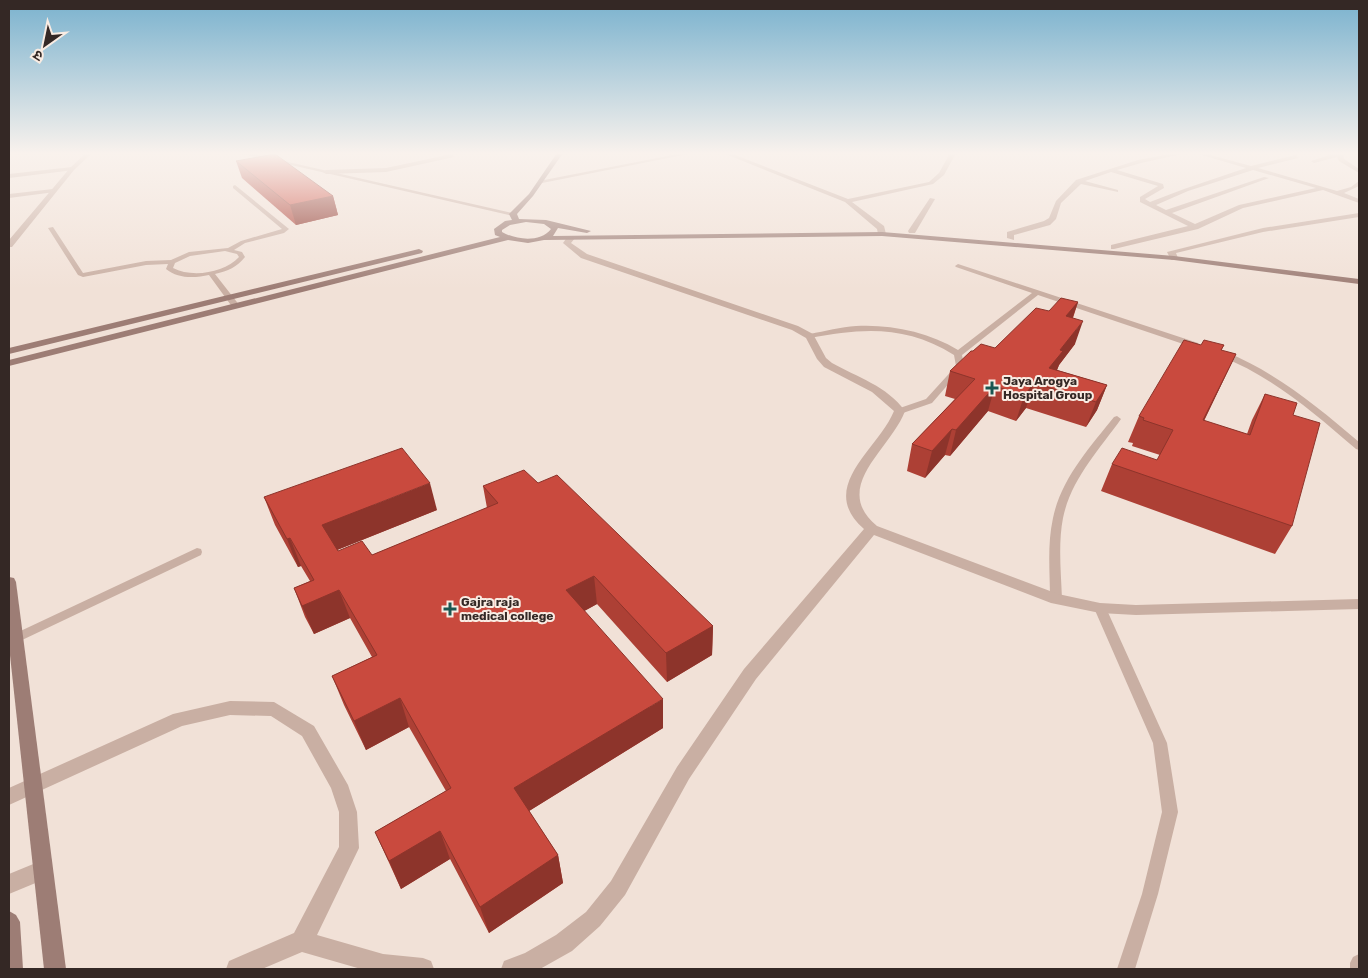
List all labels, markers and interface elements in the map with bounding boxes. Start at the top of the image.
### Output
north arrow [20,20,70,70]
text: उ [29,46,46,65]
place label: Jaya Arogya Hospital Group [1003,374,1093,402]
marker: Jaya Arogya Hospital Group [985,381,999,395]
place label: Gajra raja medical college [461,595,553,623]
marker: Gajra raja medical college [443,602,457,616]

